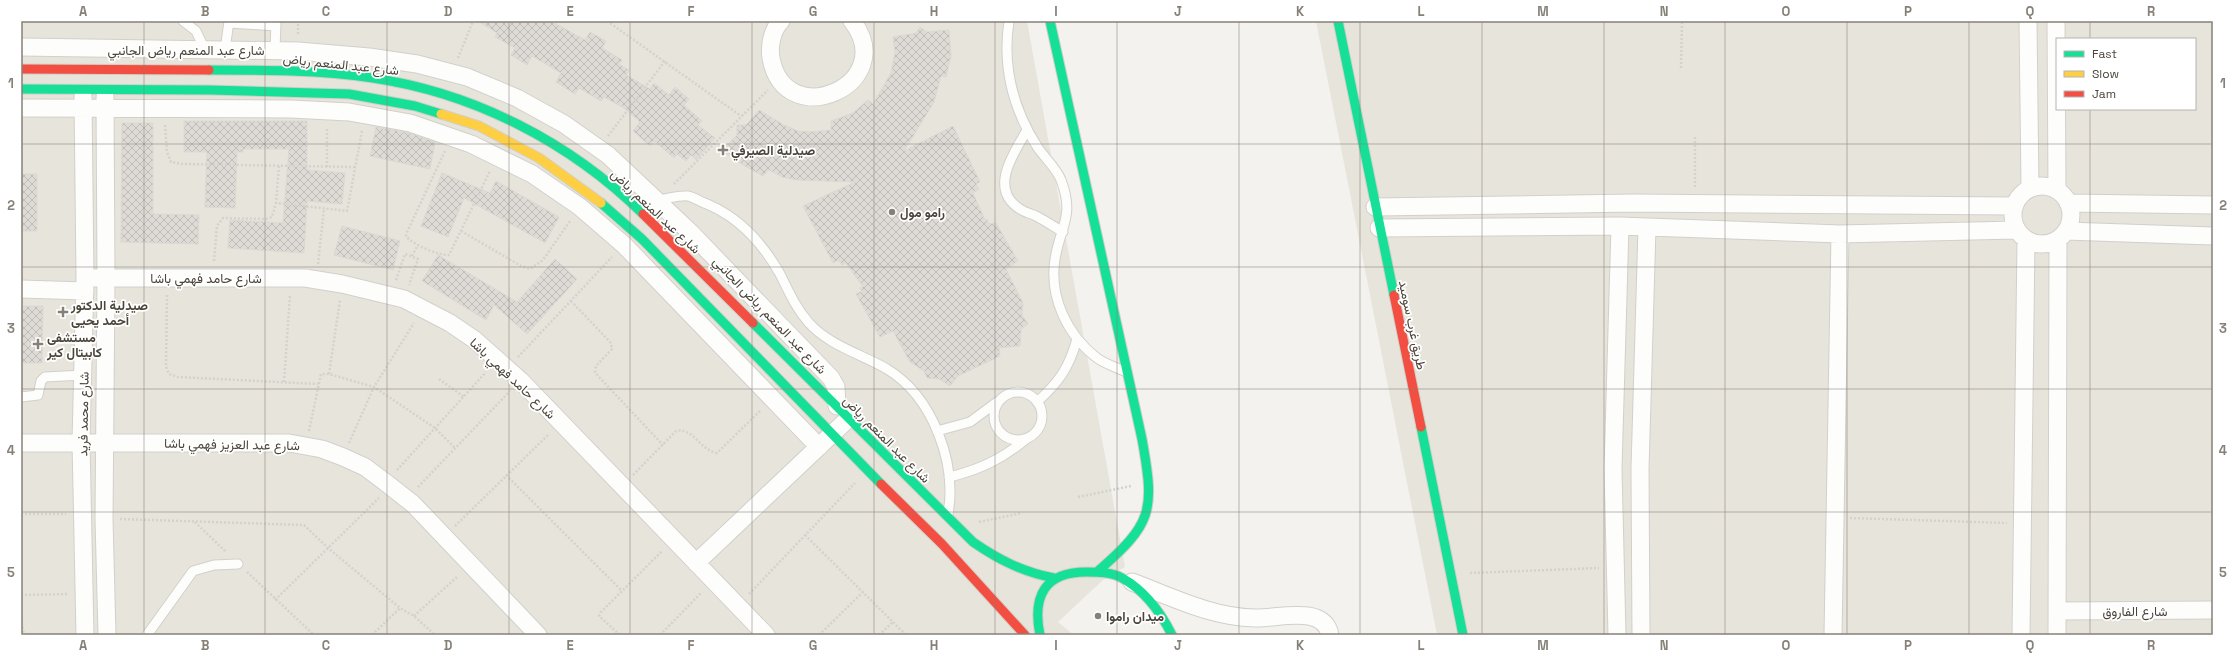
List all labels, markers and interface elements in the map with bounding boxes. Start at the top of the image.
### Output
text: A [79,3,88,20]
text: B [201,3,210,20]
text: C [322,3,330,20]
text: D [444,3,453,20]
text: E [566,3,574,20]
text: F [688,3,695,20]
text: G [809,3,817,20]
text: H [930,3,938,20]
text: I [1054,3,1058,20]
text: J [1174,3,1182,20]
text: K [1296,3,1305,20]
text: L [1417,3,1425,20]
text: M [1537,3,1549,20]
text: N [1660,3,1668,20]
text: O [1782,3,1791,20]
text: P [1904,3,1912,20]
text: Q [2026,3,2035,20]
text: R [2147,3,2155,20]
legend [2056,38,2196,110]
street label: شارع عبد المنعم رياض الجانبي [108,42,264,61]
text: Fast [2092,46,2117,62]
street label: شارع عبد المنعم رياض [282,50,400,80]
text: Slow [2092,66,2119,82]
text: 1 [8,75,14,92]
text: 1 [2220,75,2226,92]
text: Jam [2092,86,2116,102]
place label: صيدلية الصيرفي [731,142,815,161]
marker: صيدلية الصيرفي [718,145,728,155]
street label: شارع عبد المنعم رياض [606,165,704,258]
text: 2 [7,197,15,214]
text: 2 [2219,197,2227,214]
place label: رامو مول [900,204,945,221]
marker: رامو مول [887,207,897,217]
street label: شارع عبد المنعم رياض الجانبي [708,253,830,379]
street label: شارع حامد فهمي باشا [150,270,262,289]
street label: طريق غرب سوميد [1395,279,1430,371]
place label: صيدلية الدكتور أحمد يحيى [70,297,148,329]
marker: صيدلية الدكتور أحمد يحيى [58,307,68,317]
text: 3 [7,320,15,337]
text: 3 [2219,320,2227,337]
place label: مستشفى كابيتال كير [46,329,102,361]
street label: شارع حامد فهمي باشا [465,334,559,424]
marker: مستشفى كابيتال كير [32,338,44,350]
street label: شارع محمد فريد [74,371,94,457]
street label: شارع عبد المنعم رياض [839,392,934,487]
street label: شارع عبد العزيز فهمي باشا [164,435,300,456]
text: 4 [7,442,15,459]
text: 4 [2219,442,2227,459]
text: 5 [7,564,15,581]
text: 5 [2219,564,2227,581]
street label: شارع الفاروق [2102,603,2168,621]
place label: ميدان راموا [1106,608,1164,625]
marker: ميدان راموا [1093,611,1103,621]
text: A [79,637,88,654]
text: B [201,637,210,654]
text: C [322,637,330,654]
text: D [444,637,453,654]
text: E [566,637,574,654]
text: F [688,637,695,654]
text: G [809,637,817,654]
text: H [930,637,938,654]
text: I [1054,637,1058,654]
text: J [1174,637,1182,654]
text: K [1296,637,1305,654]
text: L [1417,637,1425,654]
text: M [1537,637,1549,654]
text: N [1660,637,1668,654]
text: O [1782,637,1791,654]
text: P [1904,637,1912,654]
text: Q [2026,637,2035,654]
text: R [2147,637,2155,654]

